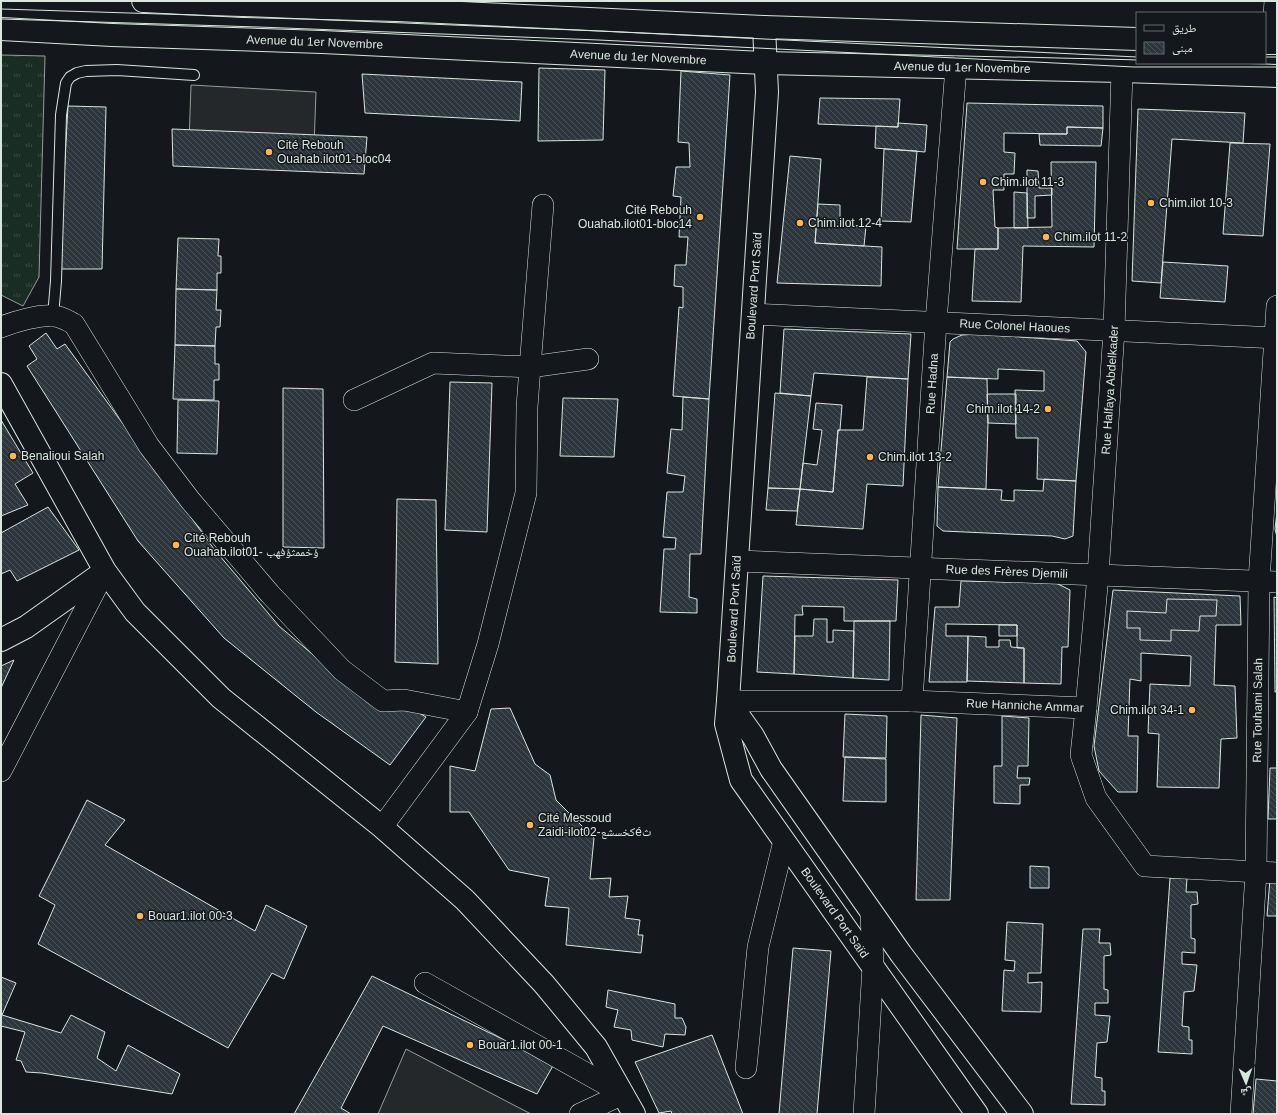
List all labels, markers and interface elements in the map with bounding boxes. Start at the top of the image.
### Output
legend [1136,12,1266,64]
text: طريق [1172,21,1197,35]
street label: Avenue du 1er Novembre [246,32,384,52]
text: مبنى [1172,41,1193,55]
street label: Avenue du 1er Novembre [570,47,707,67]
street label: Avenue du 1er Novembre [894,59,1031,76]
place label: Cité Rebouh Ouahab.ilot01-bloc04 [277,138,391,166]
marker: Cité Rebouh Ouahab.ilot01-bloc04 [264,147,274,157]
place label: Chim.ilot 11-3 [991,175,1064,189]
marker: Chim.ilot 11-3 [978,177,988,187]
place label: Chim.ilot 10-3 [1159,196,1233,210]
marker: Chim.ilot 10-3 [1146,198,1156,208]
place label: Cité Rebouh Ouahab.ilot01-bloc14 [578,203,692,231]
marker: Cité Rebouh Ouahab.ilot01-bloc14 [695,212,705,222]
place label: Chim.ilot 12-4 [808,216,882,230]
marker: Chim.ilot 12-4 [795,218,805,228]
place label: Chim.ilot 11-2 [1054,230,1127,244]
street label: Boulevard Port Saïd [743,232,765,340]
marker: Chim.ilot 11-2 [1041,232,1051,242]
street label: Rue Colonel Haoues [959,316,1070,336]
street label: Rue Halfaya Abdelkader [1099,325,1121,455]
street label: Rue Hadna [923,353,941,414]
place label: Chim.ilot 14-2 [966,402,1040,416]
marker: Chim.ilot 14-2 [1043,404,1053,414]
place label: Benalioui Salah [21,449,104,463]
place label: Chim.ilot 13-2 [878,450,952,464]
marker: Benalioui Salah [8,451,18,461]
marker: Chim.ilot 13-2 [865,452,875,462]
place label: Cité Rebouh Ouahab.ilot01- ؤخممثؤفهب [184,531,319,559]
marker: Cité Rebouh Ouahab.ilot01- ؤخممثؤفهب [171,540,181,550]
street label: Boulevard Port Saïd [724,555,744,663]
street label: Rue des Frères Djemili [945,562,1068,581]
street label: Rue Touhami Salah [1250,658,1265,763]
street label: Rue Hanniche Ammar [966,696,1084,715]
place label: Chim.ilot 34-1 [1110,703,1184,717]
marker: Chim.ilot 34-1 [1187,705,1197,715]
place label: Cité Messoud Zaidi-ilot02-كخسشعéث [538,811,651,839]
marker: Cité Messoud Zaidi-ilot02-كخسشعéث [525,820,535,830]
street label: Boulevard Port Saïd [798,865,872,961]
place label: Bouar1.ilot 00-3 [148,909,233,923]
marker: Bouar1.ilot 00-3 [135,911,145,921]
place label: Bouar1.ilot 00-1 [478,1038,563,1052]
marker: Bouar1.ilot 00-1 [465,1040,475,1050]
north arrow [1226,1063,1266,1103]
text: ش [1240,1085,1252,1099]

